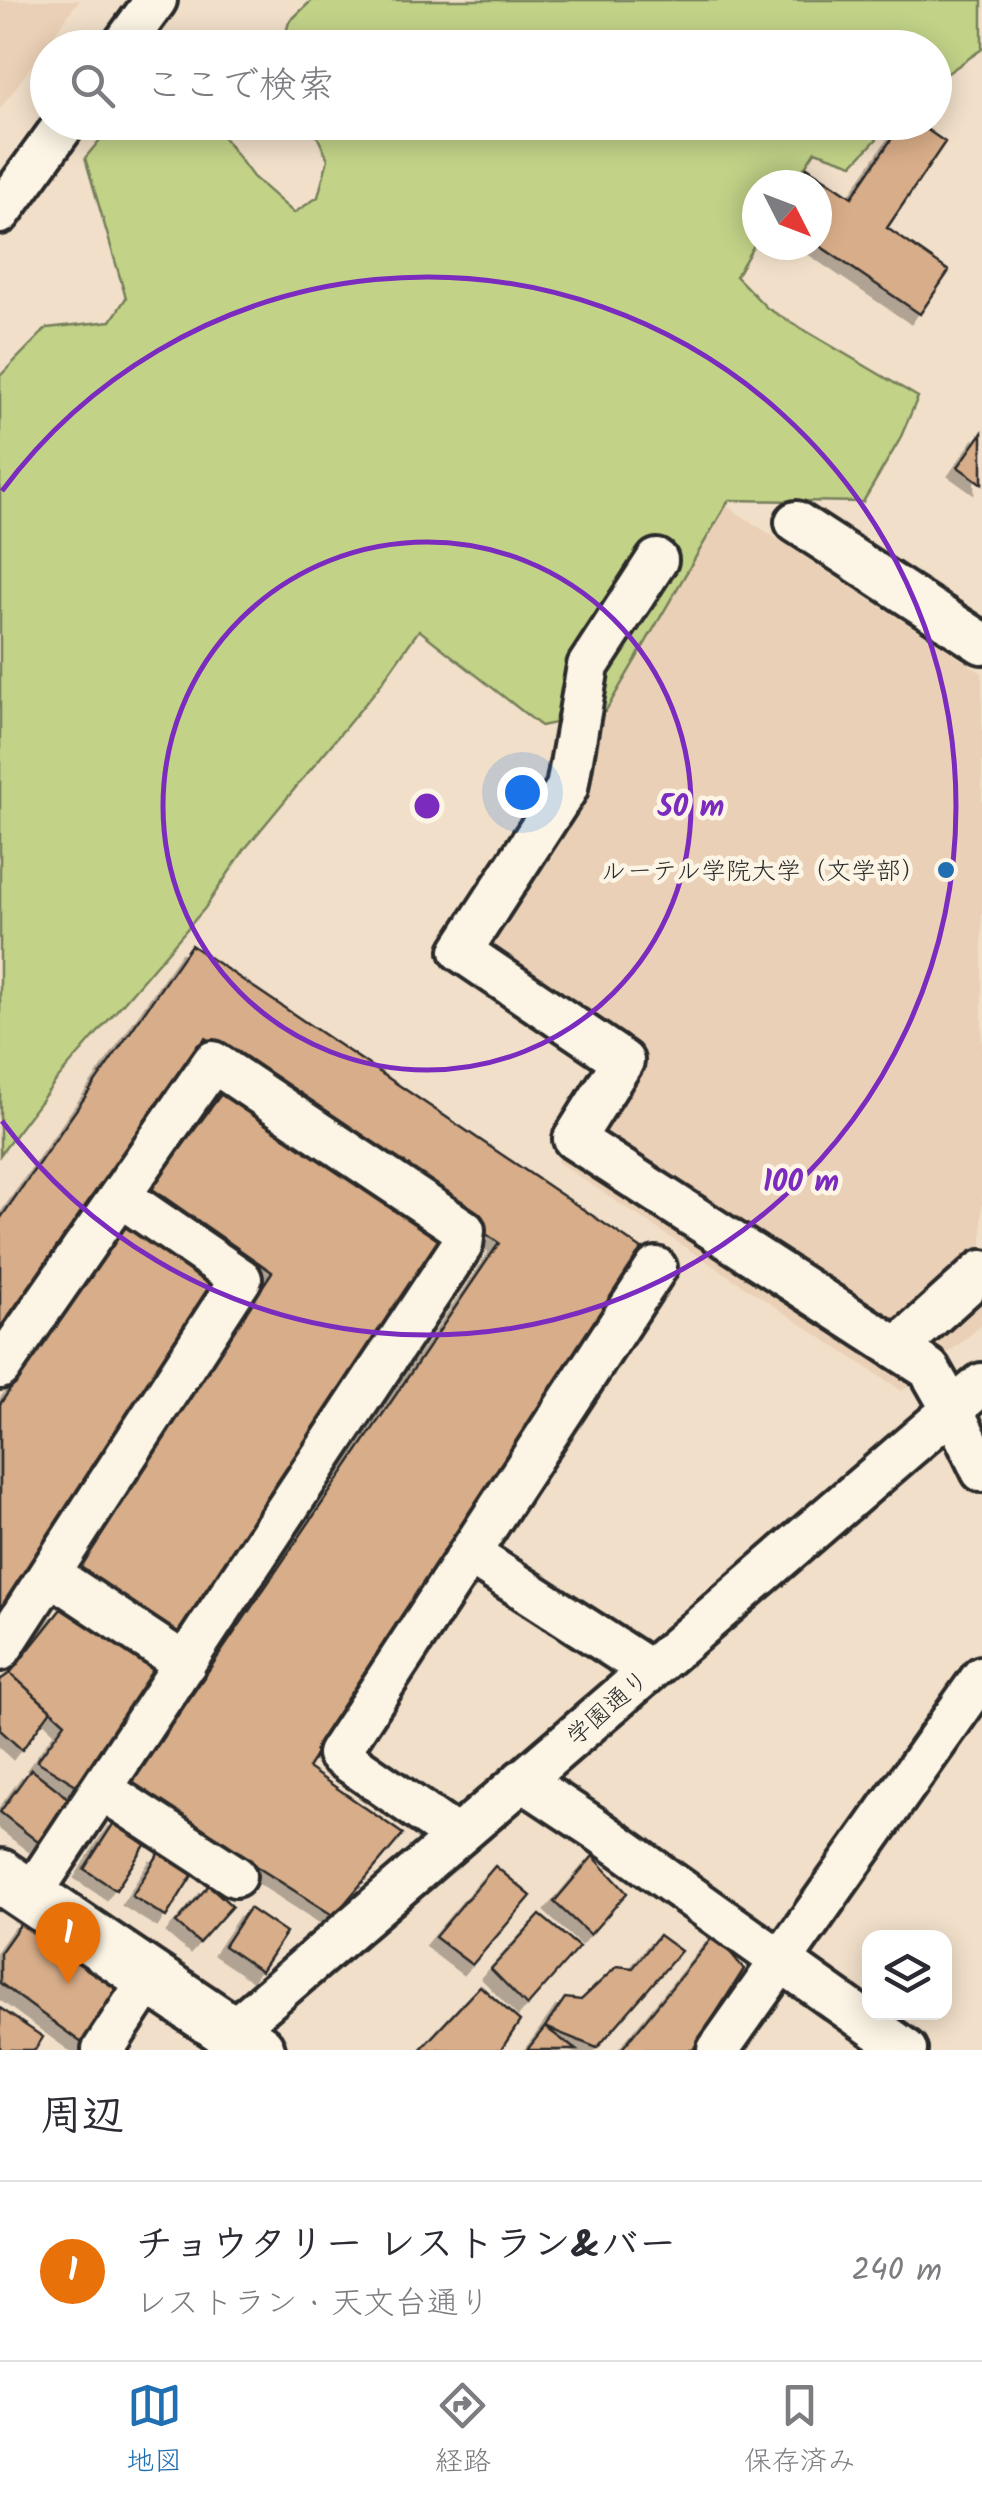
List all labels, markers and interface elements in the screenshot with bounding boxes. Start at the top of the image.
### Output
search box [30,30,952,140]
text: ここで検索 [145,57,335,117]
icon: search [65,58,120,113]
north arrow [742,170,832,260]
your location [497,767,548,818]
text: 50 m [657,784,724,832]
centre of rings [409,788,445,824]
place label: ルーテル学院大学（文学部） [601,852,926,892]
marker: ルーテル学院大学（文学部） [935,859,957,881]
text: 100 m [763,1159,839,1207]
street label: 学園通り [557,1661,659,1756]
pin: 1 [36,1902,100,1984]
map controls [862,1930,952,2020]
button: layers [862,1930,952,2020]
text: 周辺 [40,2084,124,2151]
text: チョウタリー レストラン&バー [135,2216,677,2276]
text: 1 [68,2246,77,2297]
text: 240 m [851,2246,942,2297]
text: レストラン · 天文台通り [135,2279,491,2330]
tab: 地図 [126,2378,182,2485]
tab: 経路 [435,2378,491,2485]
tab: 保存済み [744,2378,856,2485]

